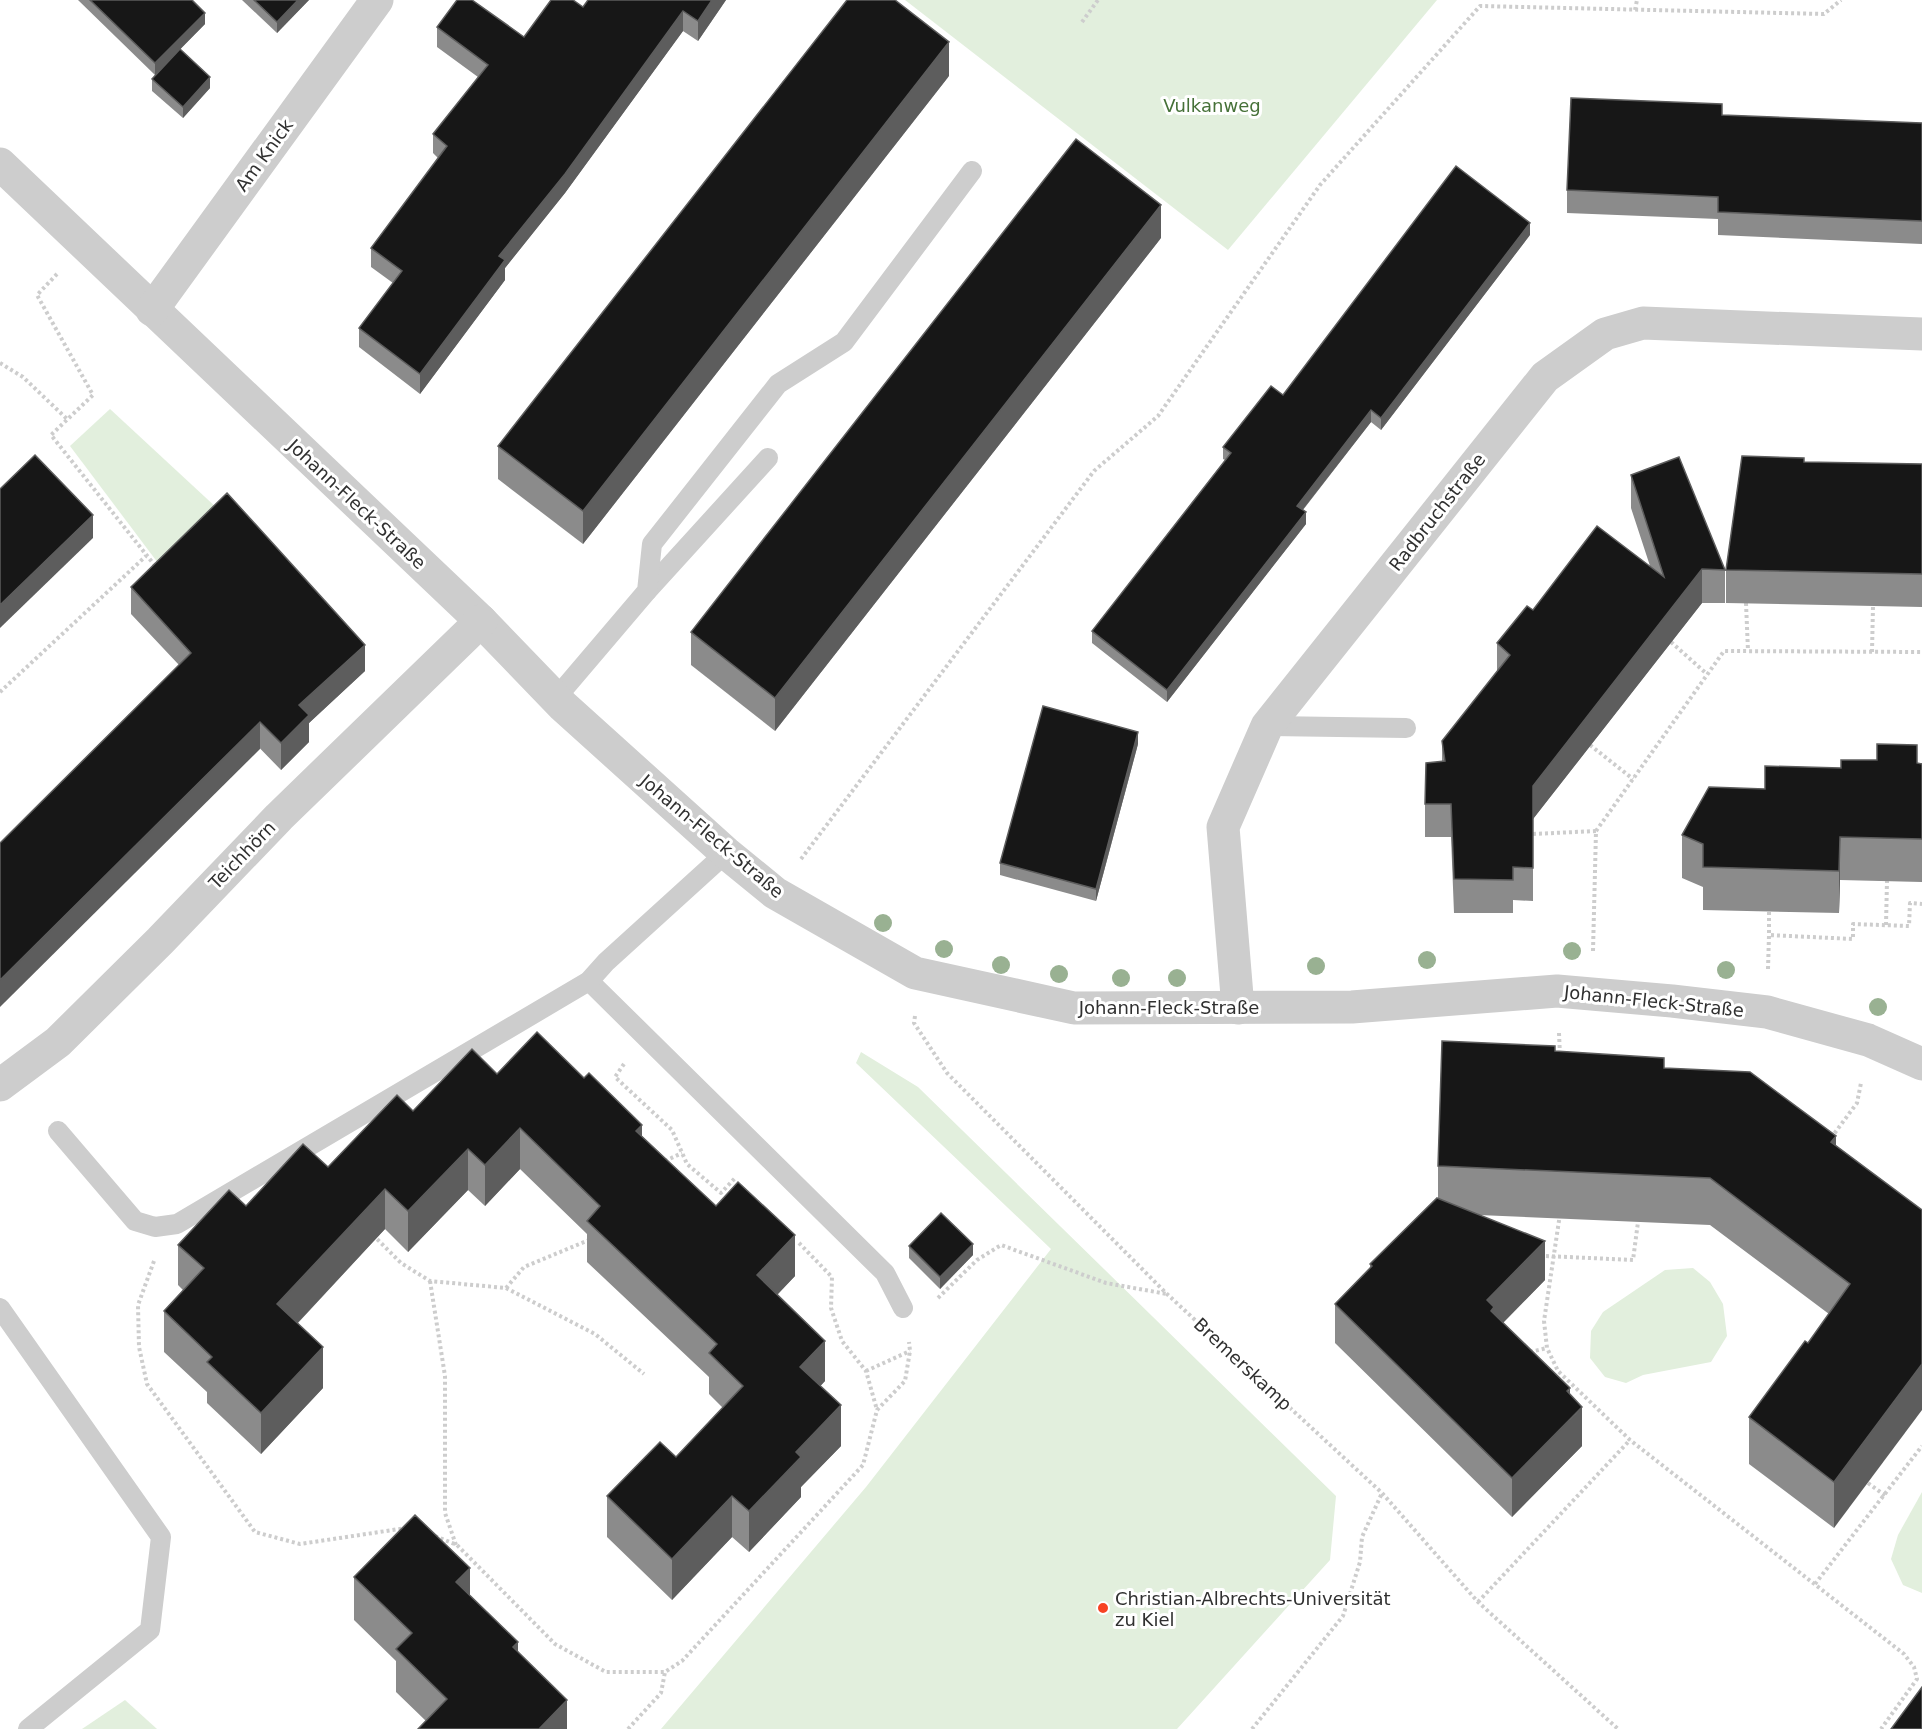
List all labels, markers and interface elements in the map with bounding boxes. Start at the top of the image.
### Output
park label: Vulkanweg [1163,95,1261,116]
street label: Am Knick [231,114,298,195]
street label: Johann-Fleck-Straße [283,434,430,573]
street label: Radbruchstraße [1385,449,1489,575]
street label: Johann-Fleck-Straße [635,769,788,902]
street label: Teichhörn [204,817,280,894]
street label: Johann-Fleck-Straße [1562,981,1745,1021]
street label: Johann-Fleck-Straße [1078,997,1259,1018]
street label: Bremerskamp [1190,1313,1296,1415]
place label: Christian-Albrechts-Universität zu Kiel [1115,1588,1391,1630]
marker: Christian-Albrechts-Universität zu Kiel [1096,1601,1110,1615]

